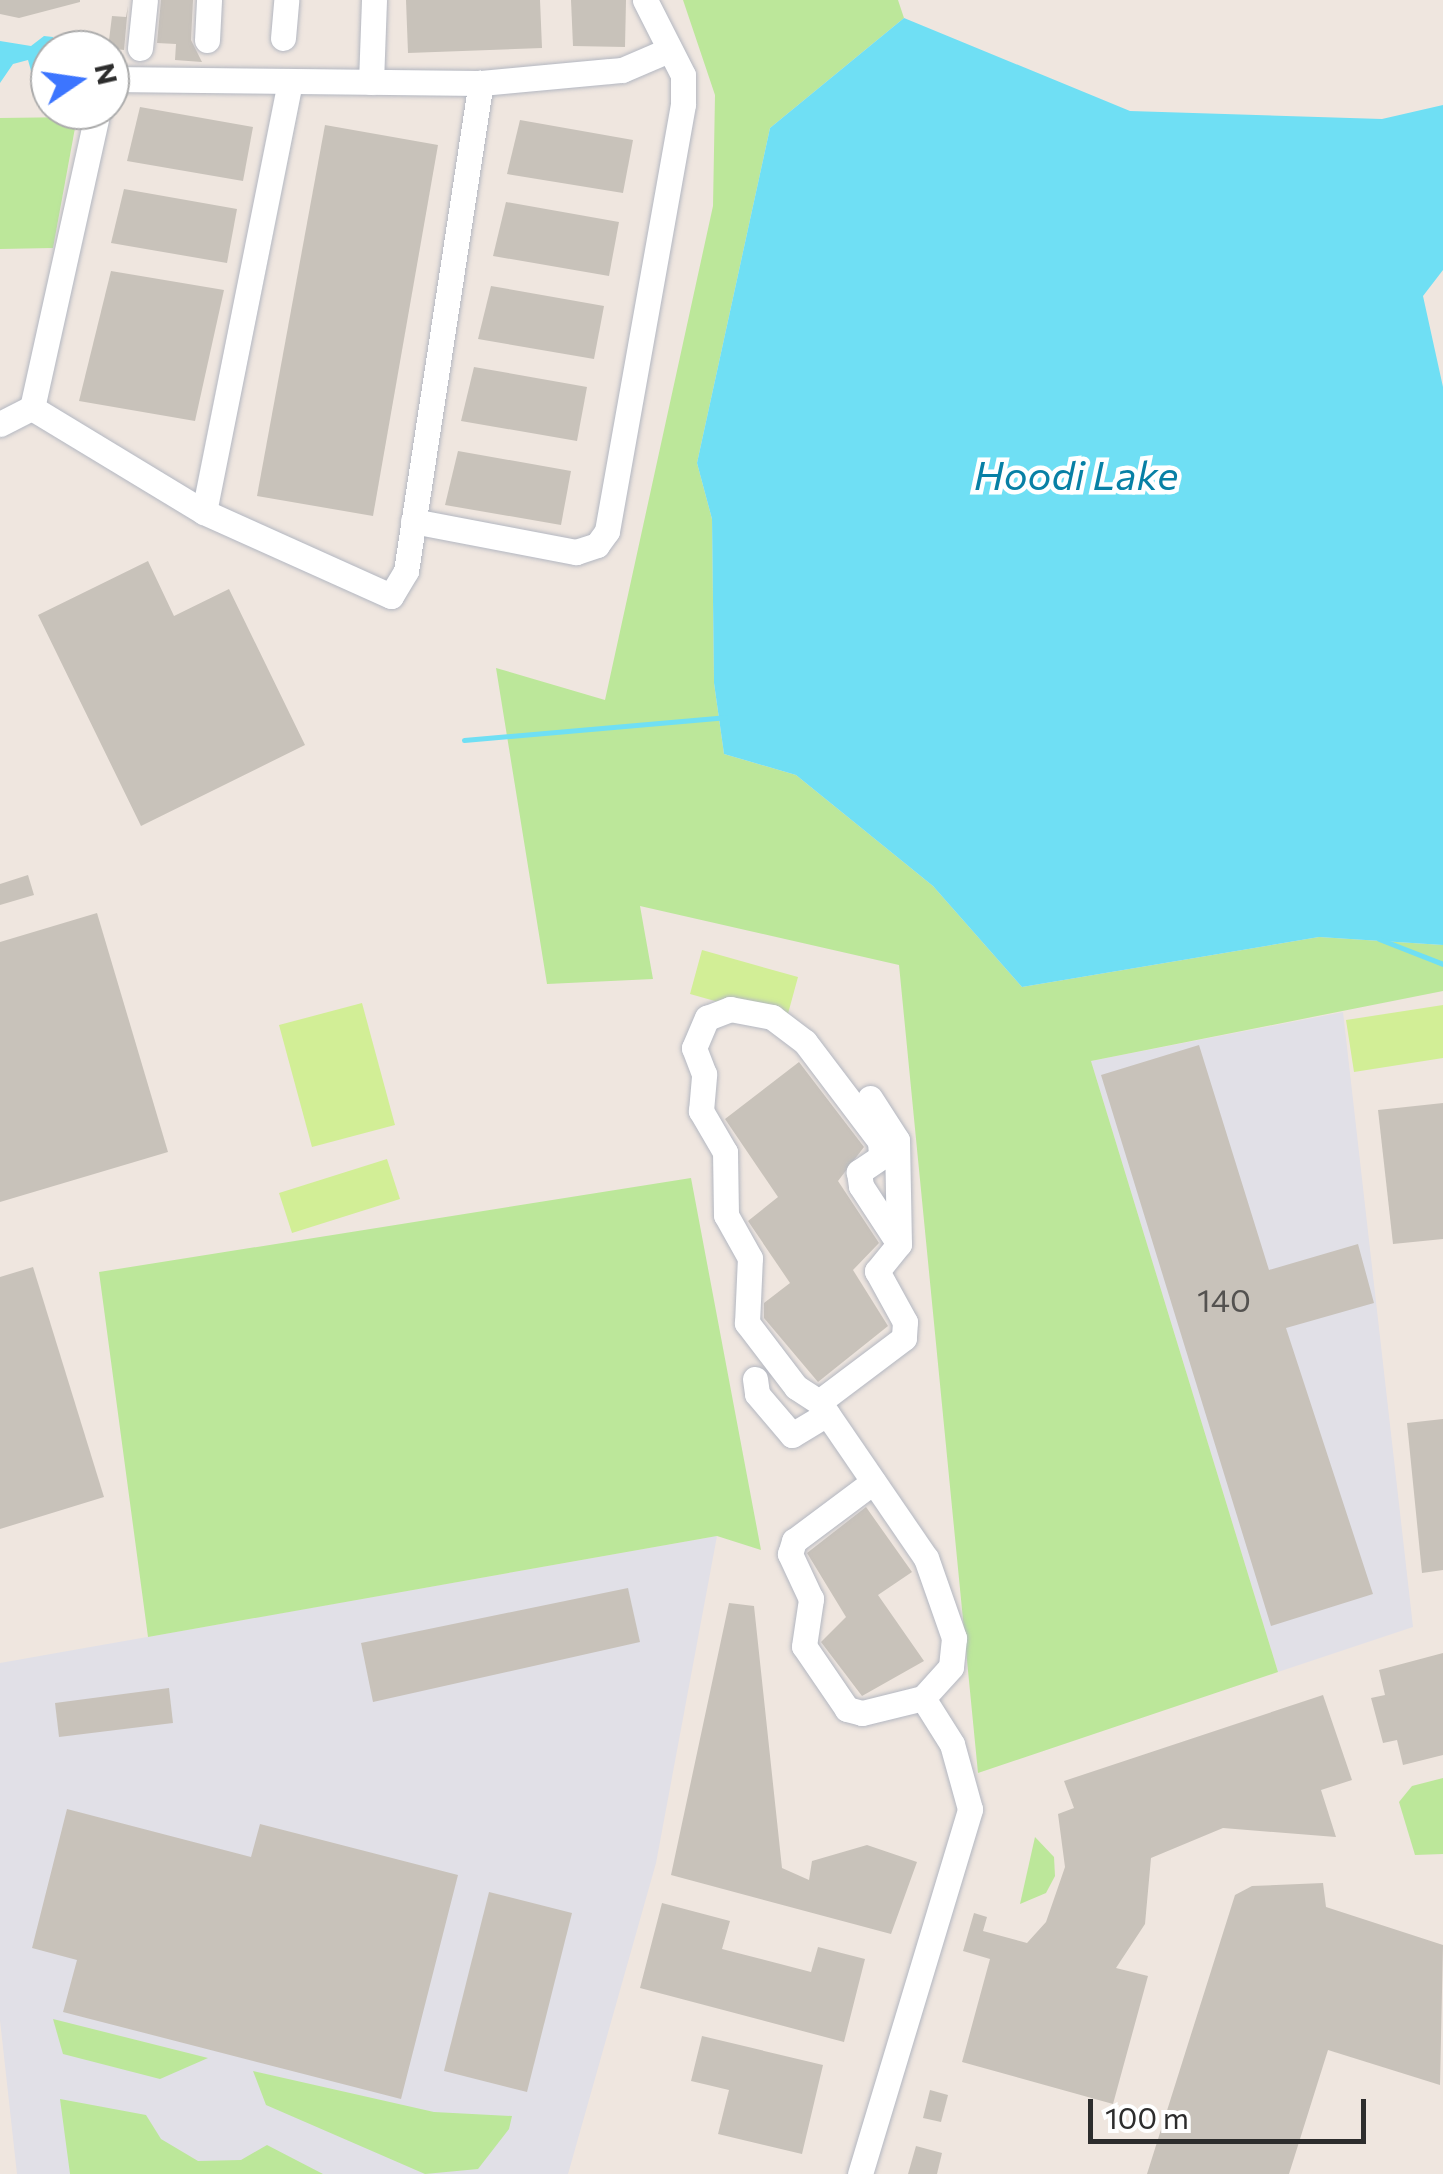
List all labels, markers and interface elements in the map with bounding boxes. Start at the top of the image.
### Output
north arrow [30,30,130,130]
text: N [88,60,126,88]
water label: Hoodi Lake [974,450,1178,498]
house number: 140 [1197,1280,1251,1318]
scale bar [1093,2079,1370,2141]
text: 100 m [1105,2098,1189,2135]

